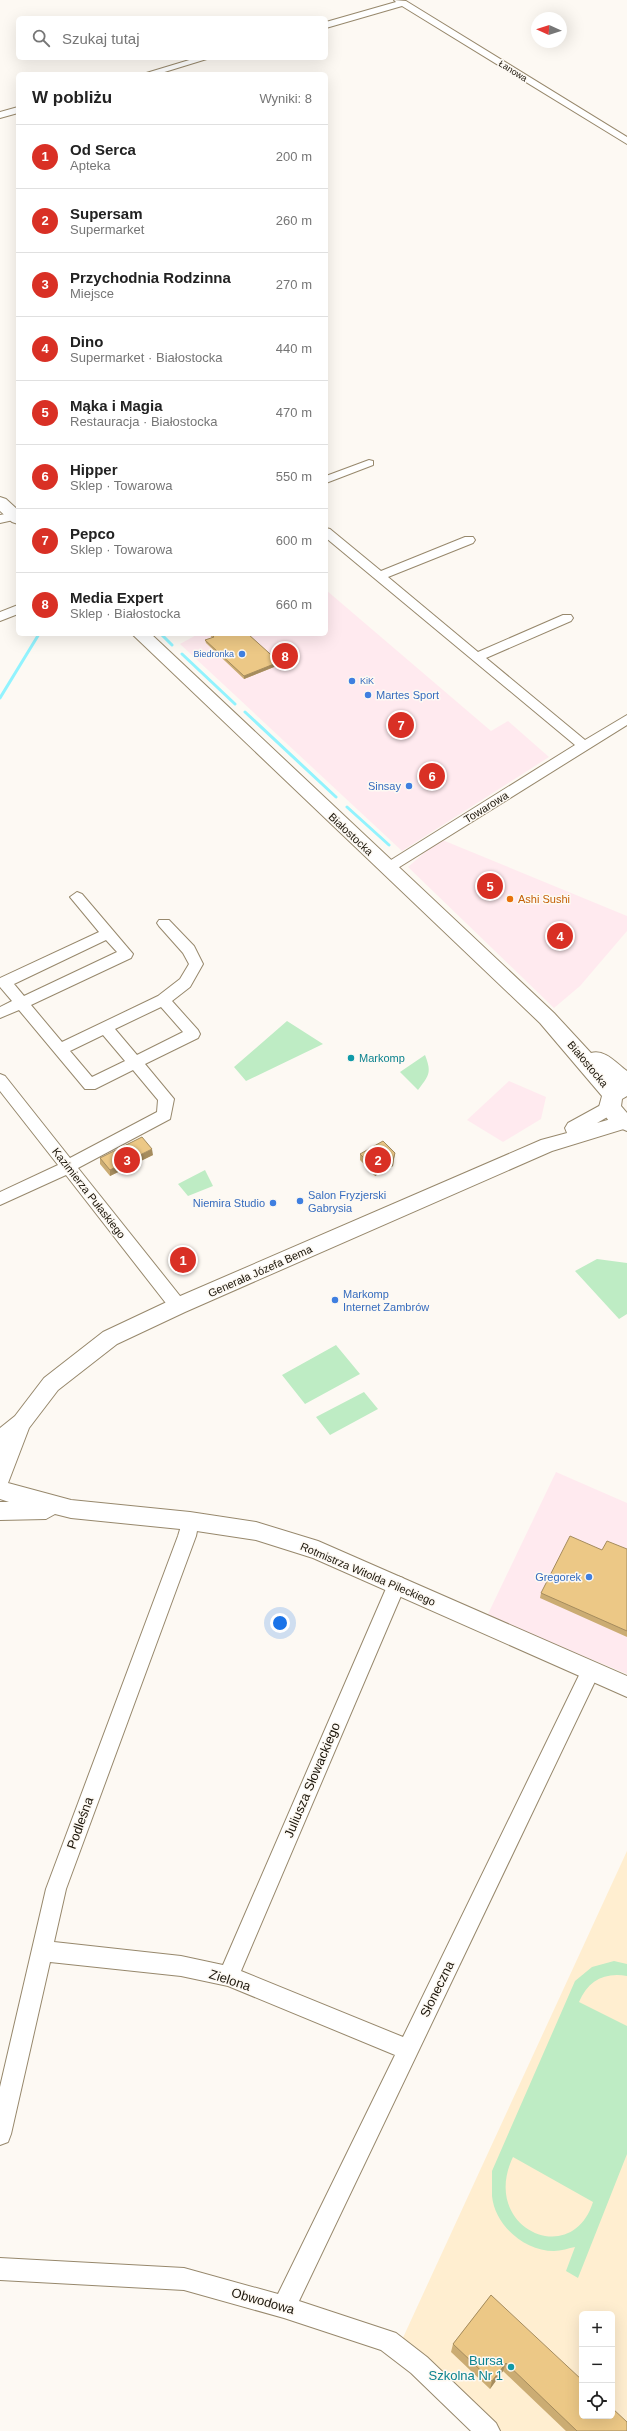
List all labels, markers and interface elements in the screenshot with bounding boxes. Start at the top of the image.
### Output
north arrow [531,12,567,48]
search box [16,16,328,60]
icon: search [30,27,52,49]
text: Szukaj tutaj [62,30,140,47]
street label: Łanowa [497,58,529,84]
text: W pobliżu [32,88,112,107]
text: Wyniki: 8 [259,91,312,106]
text: Od Serca [70,141,136,158]
text: 1 [41,149,49,164]
text: 200 m [276,149,312,164]
text: Apteka [70,158,110,173]
text: Supersam [70,205,143,222]
text: 2 [41,213,49,228]
text: 260 m [276,213,312,228]
text: Supermarket [70,222,144,237]
text: Przychodnia Rodzinna [70,269,231,286]
text: 3 [41,277,49,292]
text: 270 m [276,277,312,292]
text: Miejsce [70,286,114,301]
text: Dino [70,333,103,350]
text: 4 [41,341,49,356]
text: 440 m [276,341,312,356]
text: Supermarket · Białostocka [70,350,222,365]
text: Mąka i Magia [70,397,163,414]
text: 5 [41,405,49,420]
text: 470 m [276,405,312,420]
text: Restauracja · Białostocka [70,414,217,429]
text: Hipper [70,461,118,478]
text: 6 [41,469,49,484]
text: 550 m [276,469,312,484]
text: Sklep · Towarowa [70,478,172,493]
text: Pepco [70,525,115,542]
text: 7 [41,533,49,548]
text: 600 m [276,533,312,548]
text: Sklep · Towarowa [70,542,172,557]
text: Media Expert [70,589,163,606]
text: 8 [41,597,49,612]
text: 660 m [276,597,312,612]
text: Sklep · Białostocka [70,606,181,621]
pin: 8 [272,641,298,671]
place label: Biedronka [193,649,234,659]
marker: Biedronka [237,649,247,659]
marker: KiK [347,676,357,686]
place label: KiK [360,676,374,686]
place label: Martes Sport [376,689,439,701]
marker: Martes Sport [363,690,373,700]
pin: 7 [388,710,414,740]
pin: 6 [419,761,445,791]
place label: Sinsay [368,780,401,792]
marker: Sinsay [404,781,414,791]
street label: Towarowa [462,788,511,825]
street label: Białostocka [326,810,376,858]
pin: 5 [477,871,503,901]
place label: Ashi Sushi [518,893,570,905]
marker: Ashi Sushi [505,894,515,904]
pin: 4 [547,921,573,951]
street label: Białostocka [565,1039,611,1090]
place label: Markomp [359,1052,405,1064]
marker: Markomp [346,1053,356,1063]
street label: Kazimierza Pułaskiego [50,1145,128,1241]
pin: 3 [114,1145,140,1175]
pin: 2 [365,1145,391,1175]
place label: Salon Fryzjerski Gabrysia [308,1189,386,1214]
marker: Salon Fryzjerski Gabrysia [295,1196,305,1206]
place label: Niemira Studio [193,1197,265,1209]
marker: Niemira Studio [268,1198,278,1208]
street label: Generała Józefa Bema [206,1242,315,1299]
pin: 1 [170,1245,196,1275]
place label: Markomp Internet Zambrów [343,1288,429,1313]
marker: Markomp Internet Zambrów [330,1295,340,1305]
street label: Rotmistrza Witolda Pileckiego [299,1540,437,1608]
place label: Gregorek [535,1571,581,1583]
marker: Gregorek [584,1572,594,1582]
your location [270,1613,290,1633]
street label: Juliusza Słowackiego [281,1720,343,1840]
street label: Podleśna [64,1794,97,1851]
street label: Słoneczna [417,1958,457,2020]
street label: Zielona [207,1966,253,1994]
street label: Obwodowa [230,2285,297,2317]
map controls [579,2311,615,2419]
button: + [579,2311,615,2347]
button: − [579,2347,615,2383]
place label: Bursa Szkolna Nr 1 [429,2353,504,2383]
marker: Bursa Szkolna Nr 1 [506,2362,516,2372]
button: locate [579,2383,615,2419]

